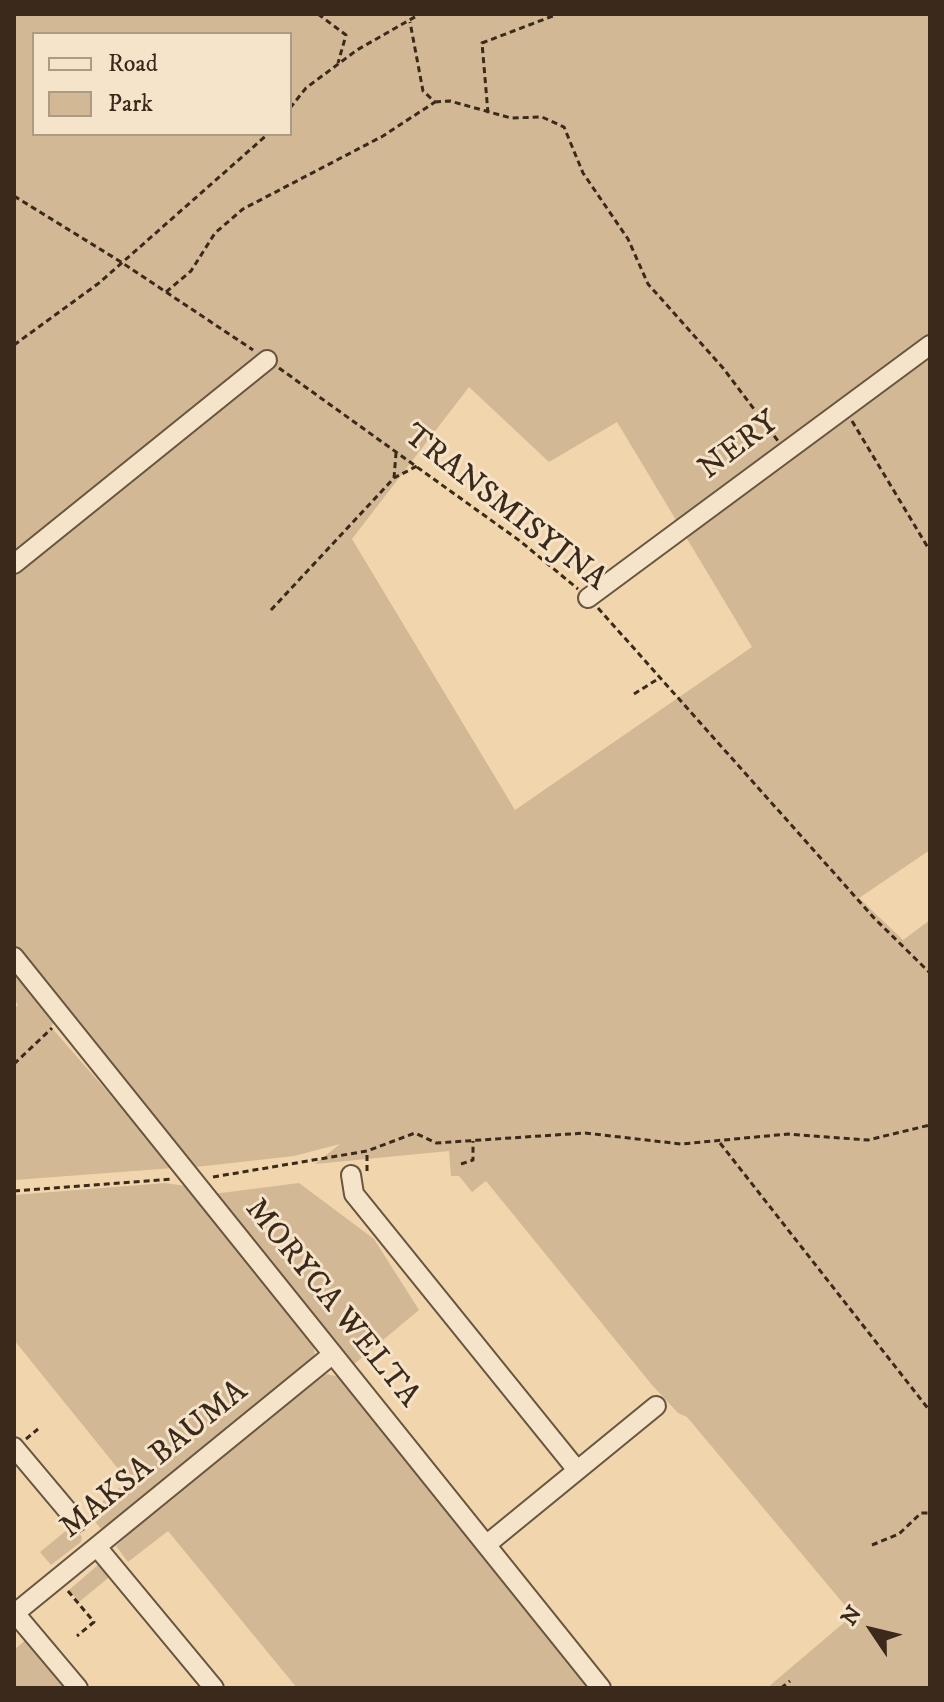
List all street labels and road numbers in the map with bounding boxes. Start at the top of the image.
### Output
street label: NERY [692,405,788,489]
street label: TRANSMISYJNA [395,418,613,600]
street label: MORYCA WELTA [235,1192,427,1416]
street label: MAKSA BAUMA [53,1374,257,1548]

